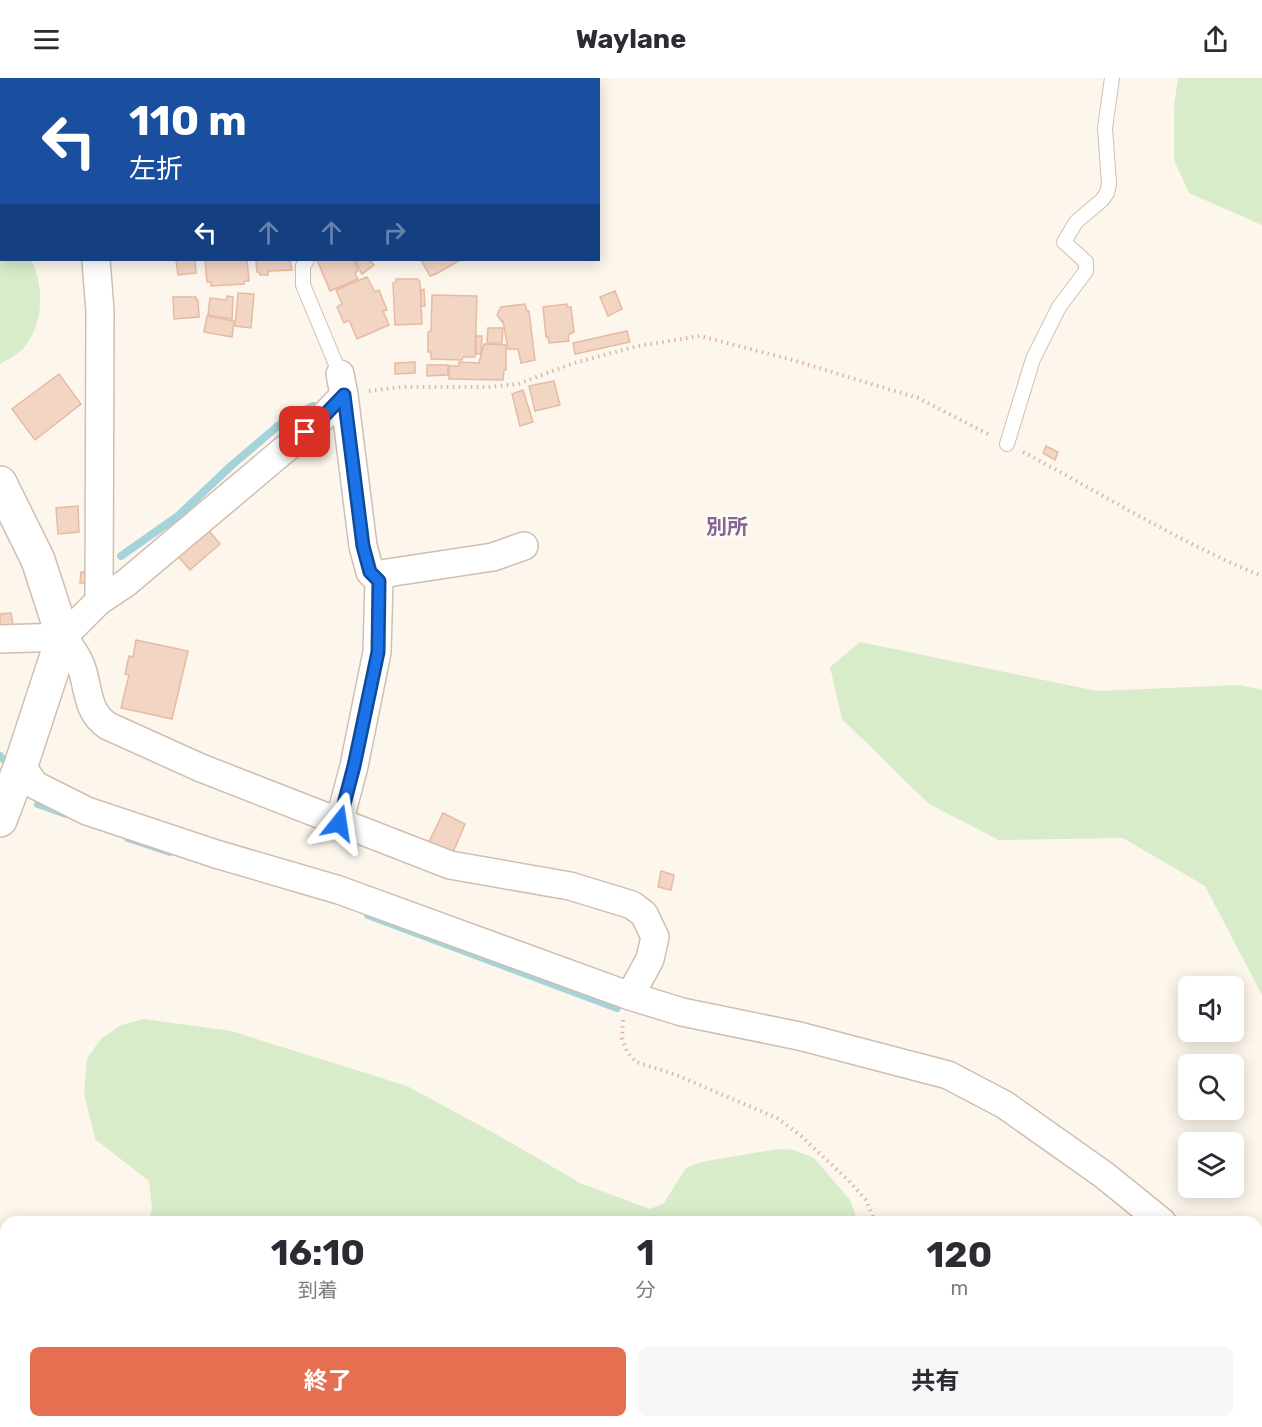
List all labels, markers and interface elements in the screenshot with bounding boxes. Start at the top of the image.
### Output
icon: menu [30,23,63,56]
text: Waylane [576,23,686,55]
icon: share [1199,23,1232,56]
text: 110 m [129,96,247,146]
icon: left [30,102,108,180]
text: 左折 [129,153,183,185]
icon: left [189,216,222,249]
icon: ahead [252,216,285,249]
icon: ahead [315,216,348,249]
icon: right [378,216,411,249]
pin [279,406,330,457]
icon: arrive [288,415,321,448]
district label: 別所 [706,514,748,539]
position arrow [307,791,371,855]
map controls [1178,976,1244,1198]
button: sound [1178,976,1244,1042]
button: search [1178,1054,1244,1120]
button: layers [1178,1132,1244,1198]
text: 16:10 [271,1231,365,1274]
text: 1 [637,1231,655,1274]
text: 120 [926,1233,992,1276]
text: m [950,1276,968,1300]
text: 到着 [298,1278,338,1302]
text: 分 [636,1278,656,1302]
button: 終了 [30,1347,626,1416]
button: 共有 [638,1347,1233,1416]

